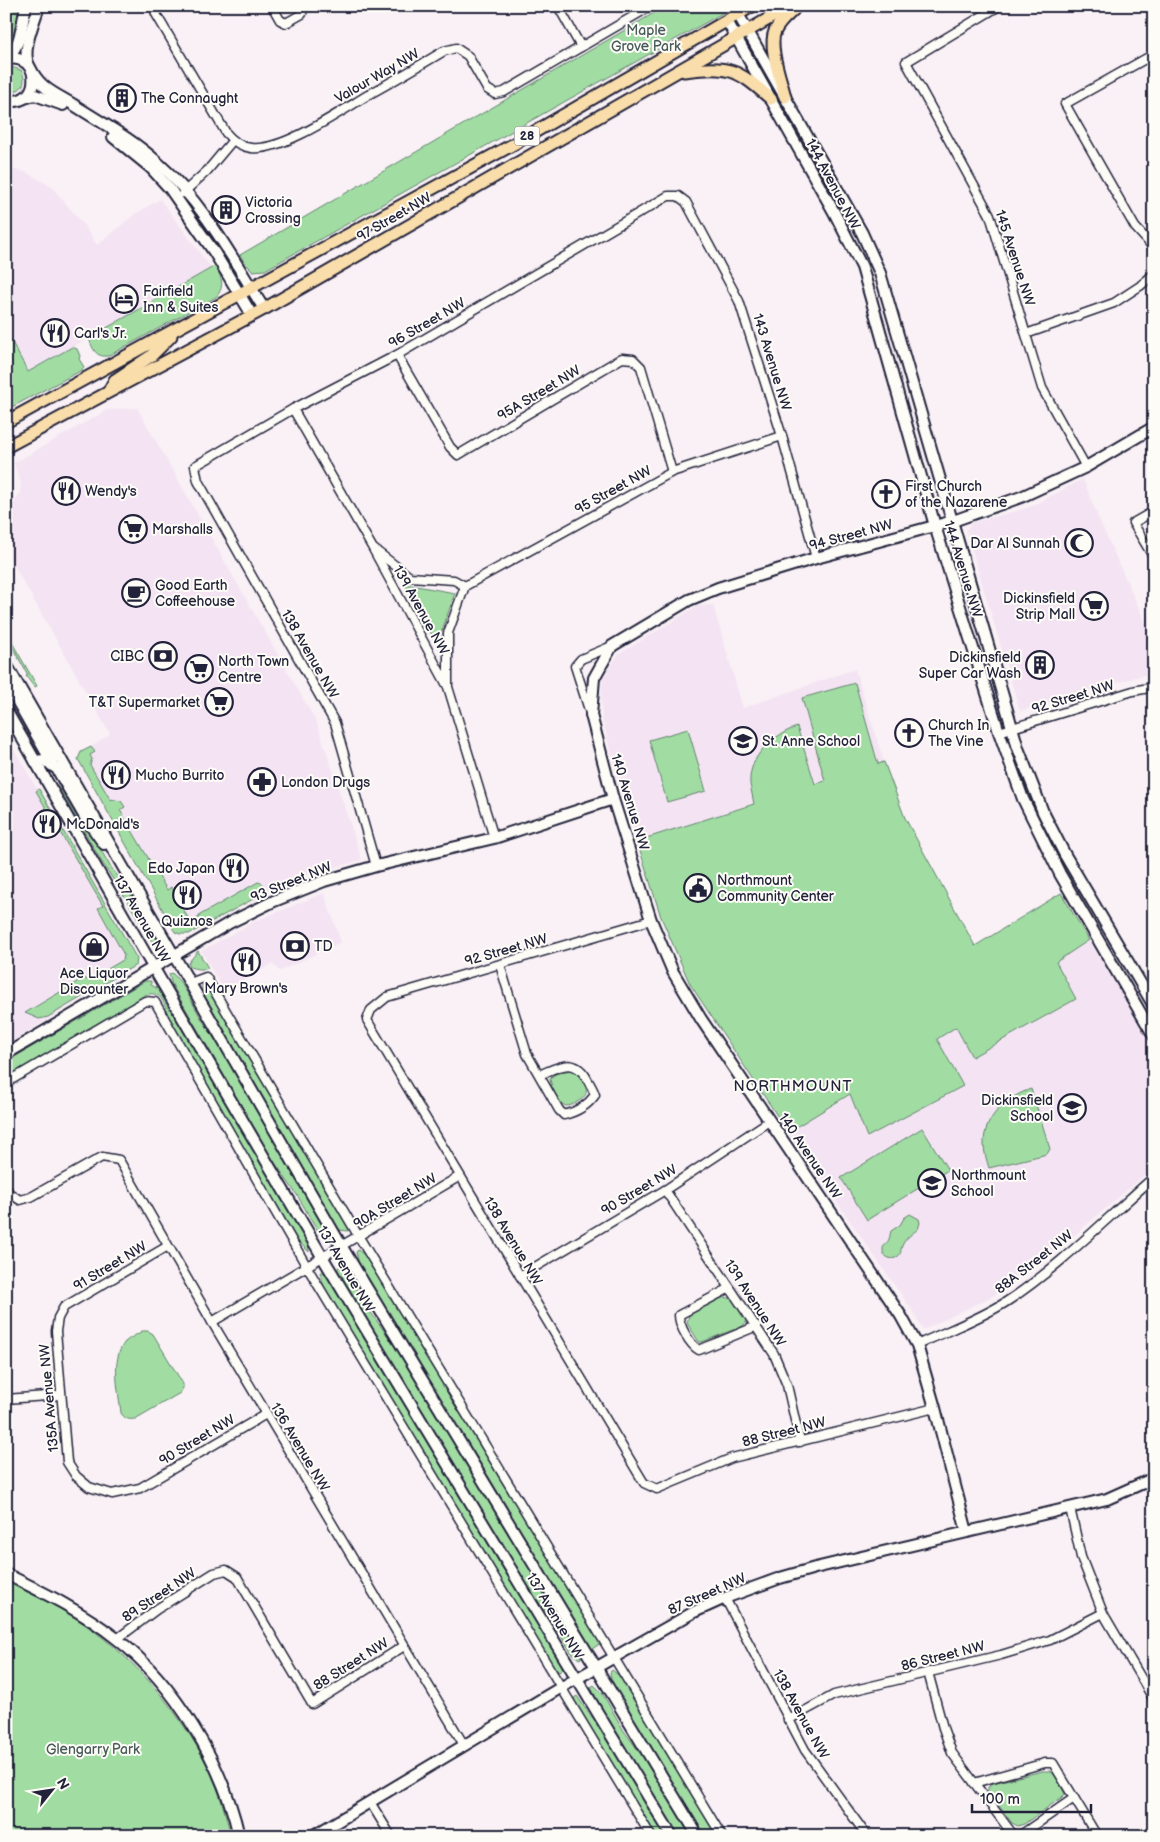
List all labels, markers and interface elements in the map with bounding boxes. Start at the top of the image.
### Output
park label: Maple Grove Park [611,22,681,55]
street label: Valour Way NW [332,45,423,107]
building icon: The Connaught [107,83,137,113]
place label: The Connaught [141,90,239,107]
road number: 28 [514,126,540,146]
street label: 144 Avenue NW [802,136,864,233]
street label: 97 Street NW [354,189,435,245]
place label: Victoria Crossing [245,194,301,227]
building icon: Victoria Crossing [211,195,241,225]
street label: 145 Avenue NW [991,208,1039,308]
place label: Fairfield Inn & Suites [143,283,218,316]
hotel icon: Fairfield Inn & Suites [109,284,139,314]
street label: 96 Street NW [386,294,469,352]
street label: 143 Avenue NW [749,311,795,413]
restaurant icon: Carl's Jr. [40,318,70,348]
place label: Carl's Jr. [74,325,127,342]
street label: 95A Street NW [494,361,584,424]
street label: 95 Street NW [572,462,655,518]
restaurant icon: Wendy's [51,476,81,506]
place label: First Church of the Nazarene [905,478,1007,511]
church icon: First Church of the Nazarene [871,479,901,509]
place label: Wendy's [85,483,137,500]
supermarket icon: Marshalls [118,514,148,544]
street label: 94 Street NW [807,516,895,554]
street label: 144 Avenue NW [940,518,986,620]
place label: Marshalls [152,521,213,538]
mosque icon: Dar Al Sunnah [1064,528,1094,558]
place label: Dar Al Sunnah [970,535,1060,552]
street label: 139 Avenue NW [389,562,453,658]
place label: Good Earth Coffeehouse [155,577,235,610]
cafe icon: Good Earth Coffeehouse [121,578,151,608]
place label: Dickinsfield Strip Mall [1003,590,1075,623]
supermarket icon: Dickinsfield Strip Mall [1079,591,1109,621]
street label: 138 Avenue NW [278,606,343,702]
bank icon: CIBC [148,641,178,671]
place label: CIBC [110,648,144,665]
place label: Dickinsfield Super Car Wash [919,649,1021,682]
building icon: Dickinsfield Super Car Wash [1025,650,1055,680]
place label: North Town Centre [218,653,289,686]
supermarket icon: North Town Centre [184,654,214,684]
street label: 92 Street NW [1030,676,1117,718]
supermarket icon: T&T Supermarket [204,687,234,717]
place label: T&T Supermarket [89,694,201,711]
place label: Church In The Vine [928,717,990,750]
church icon: Church In The Vine [894,718,924,748]
school or university icon: St. Anne School [728,726,758,756]
place label: St. Anne School [762,733,860,750]
street label: 140 Avenue NW [607,752,653,853]
restaurant icon: Mucho Burrito [101,760,131,790]
place label: Mucho Burrito [135,767,224,784]
pharmacy icon: London Drugs [247,767,277,797]
place label: London Drugs [281,774,370,791]
restaurant icon: McDonald's [32,809,62,839]
place label: McDonald's [66,816,140,833]
restaurant icon: Edo Japan [219,853,249,883]
street label: 93 Street NW [248,858,334,906]
place label: Edo Japan [148,860,215,877]
street label: 137 Avenue NW [110,872,174,966]
place label: Northmount Community Center [717,872,835,905]
public building icon: Northmount Community Center [683,873,713,903]
restaurant icon: Quiznos [172,880,202,910]
place label: Quiznos [161,913,213,930]
street label: 92 Street NW [463,930,550,970]
bank icon: TD [280,931,310,961]
shop icon: Ace Liquor Discounter [79,932,109,962]
place label: TD [314,938,333,955]
restaurant icon: Mary Brown's [231,947,261,977]
place label: Ace Liquor Discounter [60,965,129,998]
place label: Mary Brown's [204,980,288,997]
district label: NORTHMOUNT [733,1077,853,1096]
place label: Dickinsfield School [981,1092,1053,1125]
school or university icon: Dickinsfield School [1057,1093,1087,1123]
street label: 140 Avenue NW [775,1110,845,1202]
street label: 90 Street NW [598,1161,680,1219]
place label: Northmount School [951,1167,1027,1200]
school or university icon: Northmount School [917,1168,947,1198]
street label: 90A Street NW [350,1169,440,1232]
street label: 138 Avenue NW [480,1194,546,1289]
street label: 137 Avenue NW [313,1223,379,1316]
street label: 88A Street NW [992,1226,1076,1298]
street label: 91 Street NW [70,1237,150,1295]
street label: 139 Avenue NW [721,1256,790,1350]
street label: 135A Avenue NW [36,1343,62,1453]
street label: 136 Avenue NW [267,1400,333,1495]
street label: 90 Street NW [156,1411,238,1469]
street label: 88 Street NW [740,1413,828,1451]
street label: 89 Street NW [119,1564,199,1626]
street label: 87 Street NW [665,1569,749,1619]
street label: 137 Avenue NW [522,1570,588,1663]
street label: 88 Street NW [310,1634,392,1694]
street label: 86 Street NW [899,1637,987,1675]
street label: 138 Avenue NW [769,1666,833,1762]
park label: Glengarry Park [46,1741,140,1758]
north arrow [28,1764,78,1814]
text: N [53,1775,73,1793]
scale bar [972,1782,1091,1814]
text: 100 m [980,1790,1020,1809]

